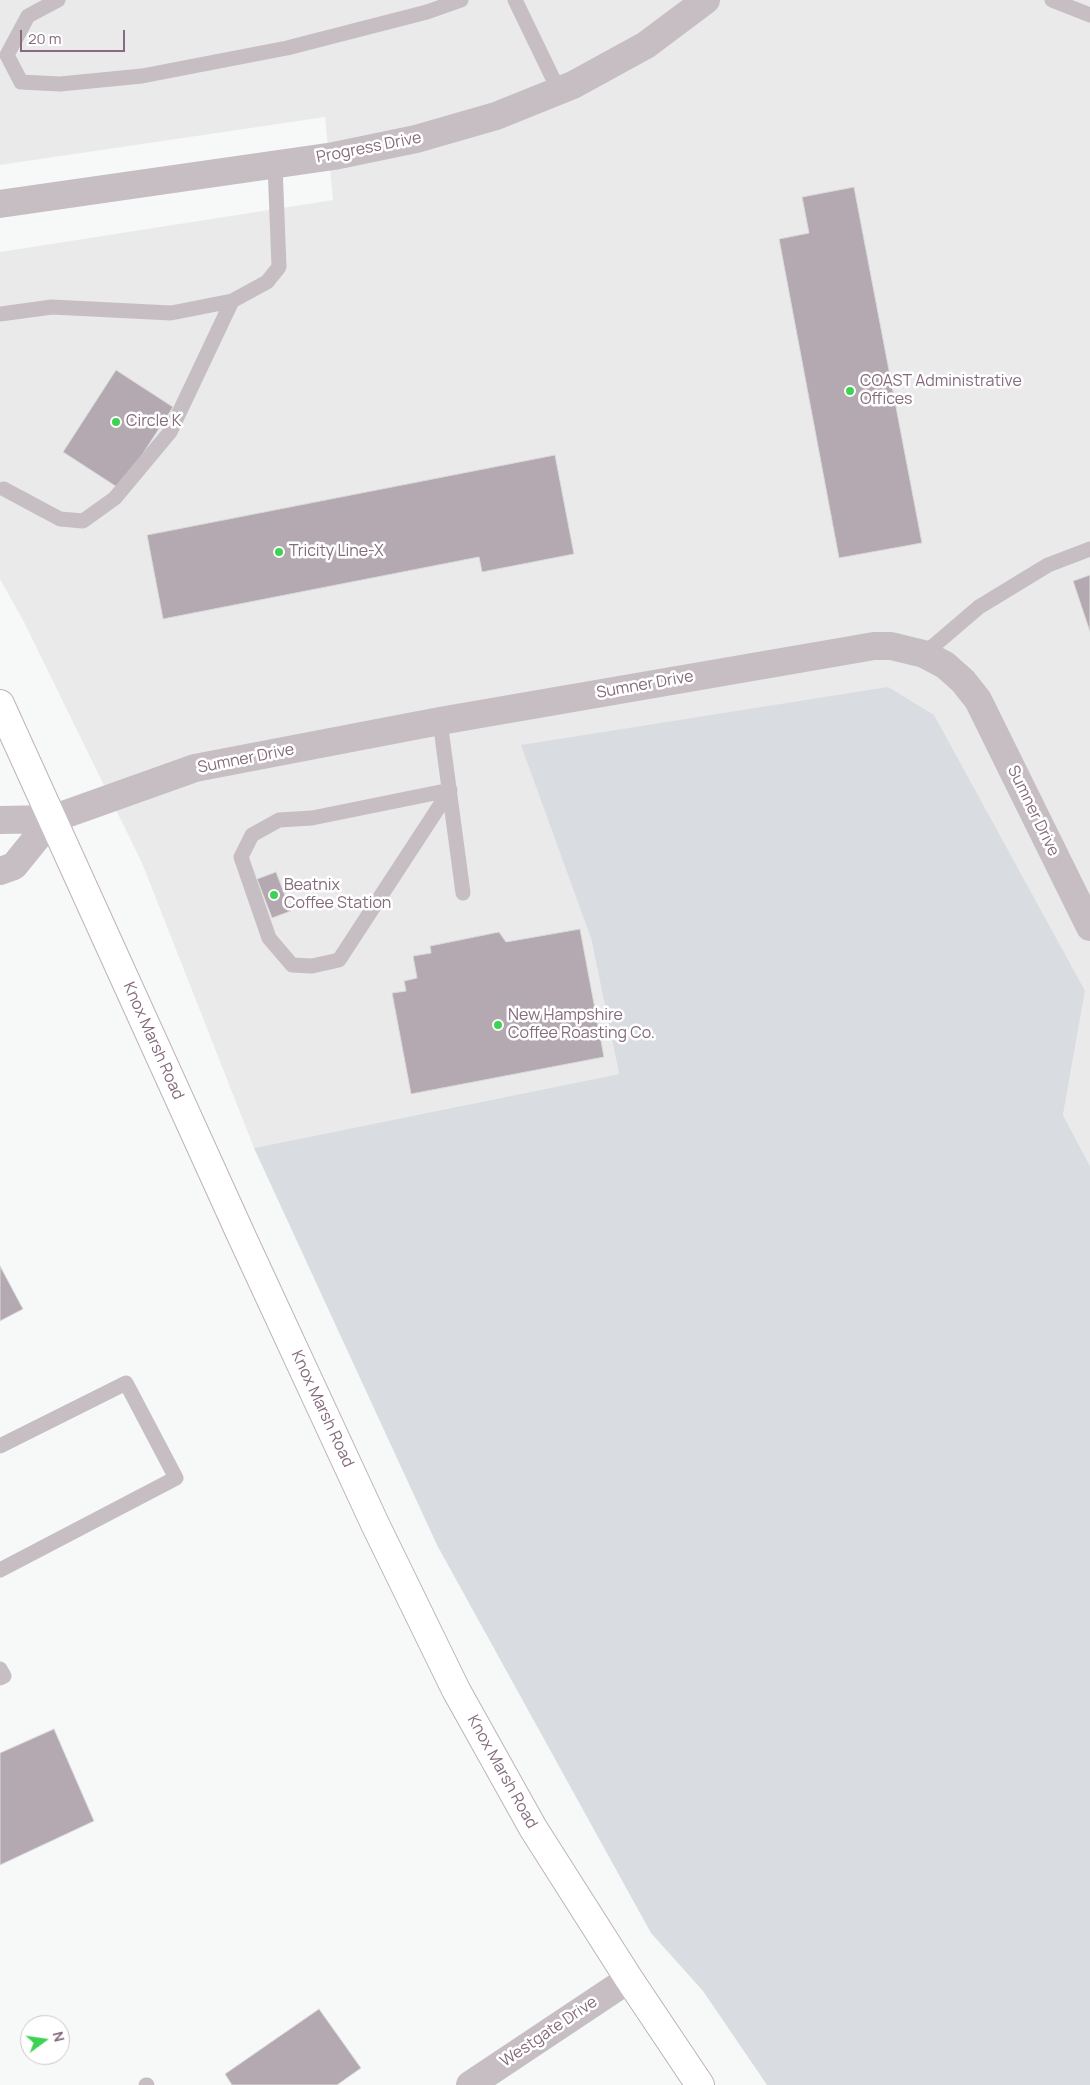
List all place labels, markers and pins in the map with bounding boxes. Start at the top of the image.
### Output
place label: COAST Administrative Offices [860,372,1022,410]
marker: COAST Administrative Offices [844,385,856,397]
place label: Circle K [126,412,181,432]
marker: Circle K [110,416,122,428]
place label: Tricity Line-X [289,542,384,562]
marker: Tricity Line-X [273,546,285,558]
place label: Beatnix Coffee Station [284,876,391,914]
marker: Beatnix Coffee Station [268,889,280,901]
place label: New Hampshire Coffee Roasting Co. [508,1006,655,1044]
marker: New Hampshire Coffee Roasting Co. [492,1019,504,1031]

